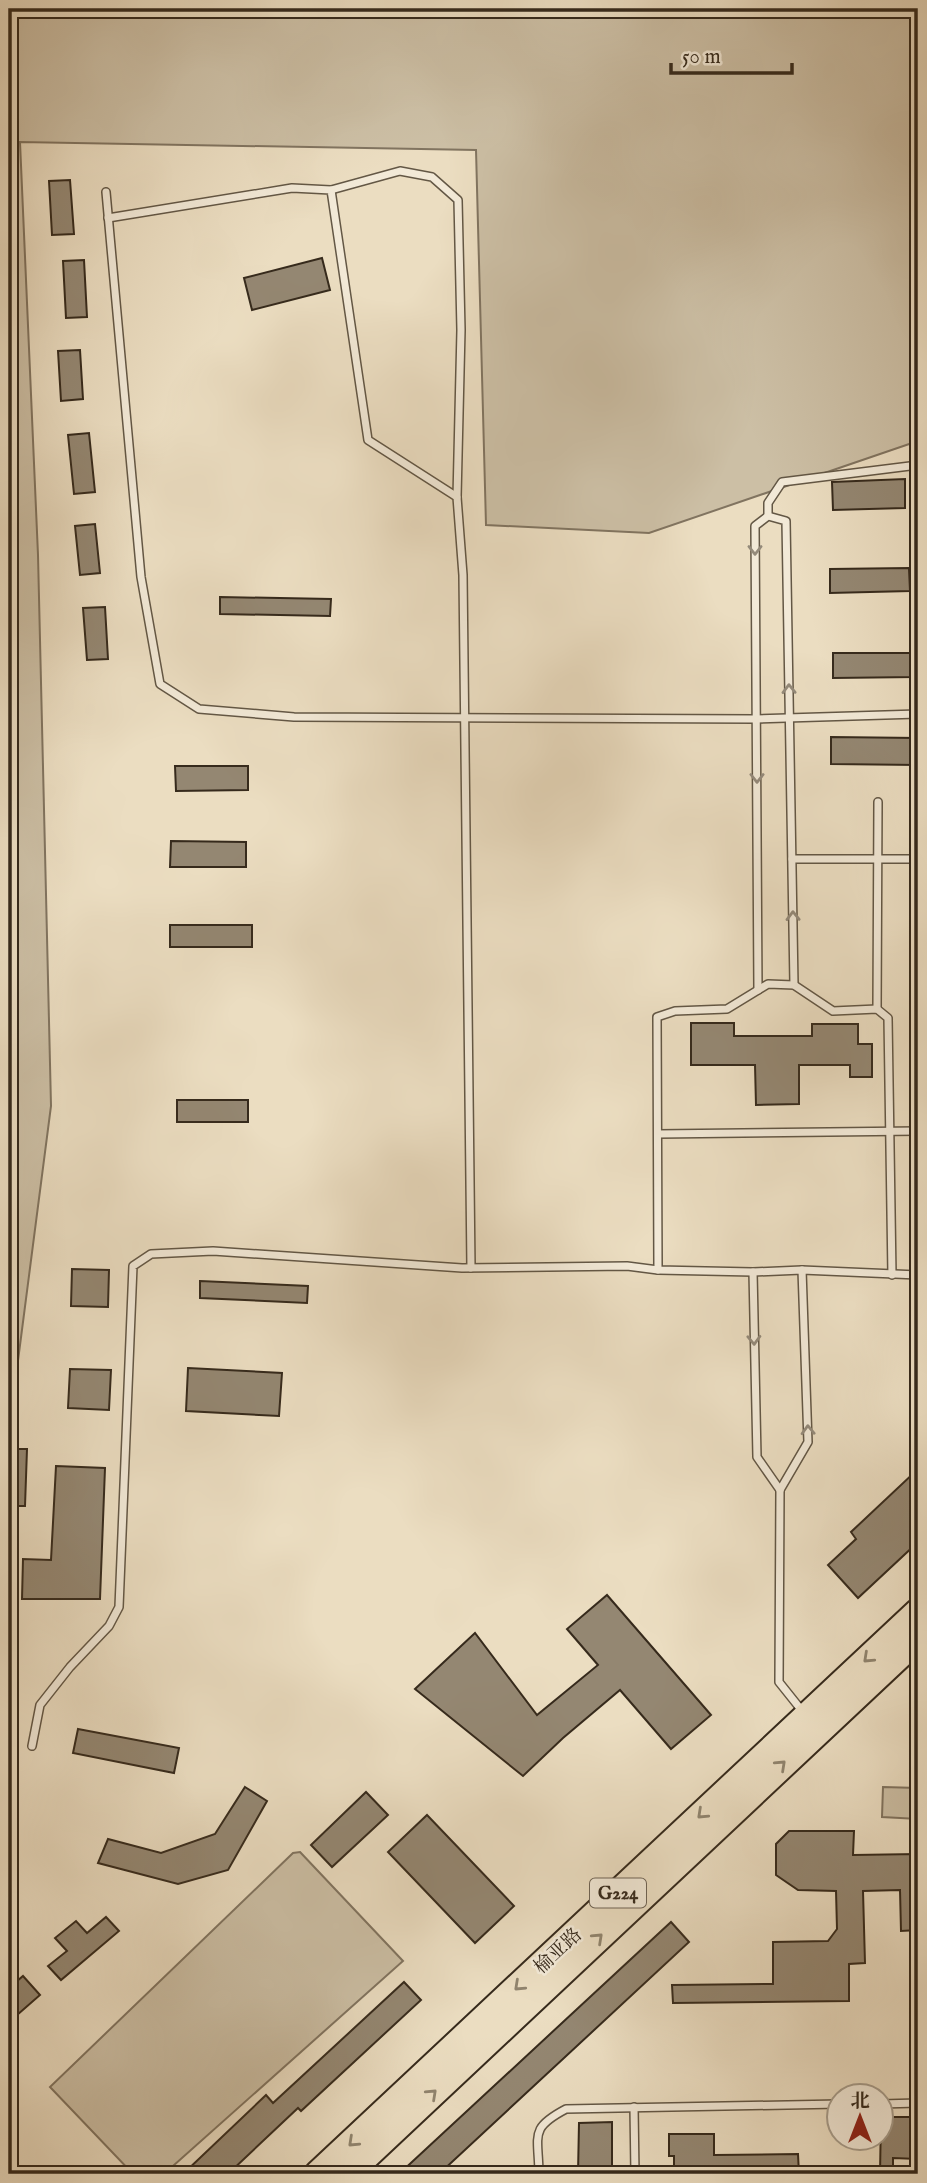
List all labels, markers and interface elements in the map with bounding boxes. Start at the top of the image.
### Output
scale bar [671,32,792,76]
text: 50 m [682,44,721,71]
one-way arrow [747,545,763,556]
one-way arrow [781,683,796,694]
one-way arrow [749,772,764,783]
one-way arrow [785,911,801,921]
one-way arrow [747,1335,762,1346]
one-way arrow [800,1424,815,1435]
one-way arrow [863,1650,876,1663]
one-way arrow [773,1761,786,1774]
one-way arrow [698,1806,711,1818]
road number: G224 [590,1879,646,1908]
street label: 榆亚路 [529,1923,587,1980]
one-way arrow [590,1934,603,1946]
one-way arrow [514,1978,527,1991]
north arrow [825,2082,895,2152]
one-way arrow [424,2090,437,2102]
text: 北 [850,2090,870,2114]
one-way arrow [348,2134,361,2146]

